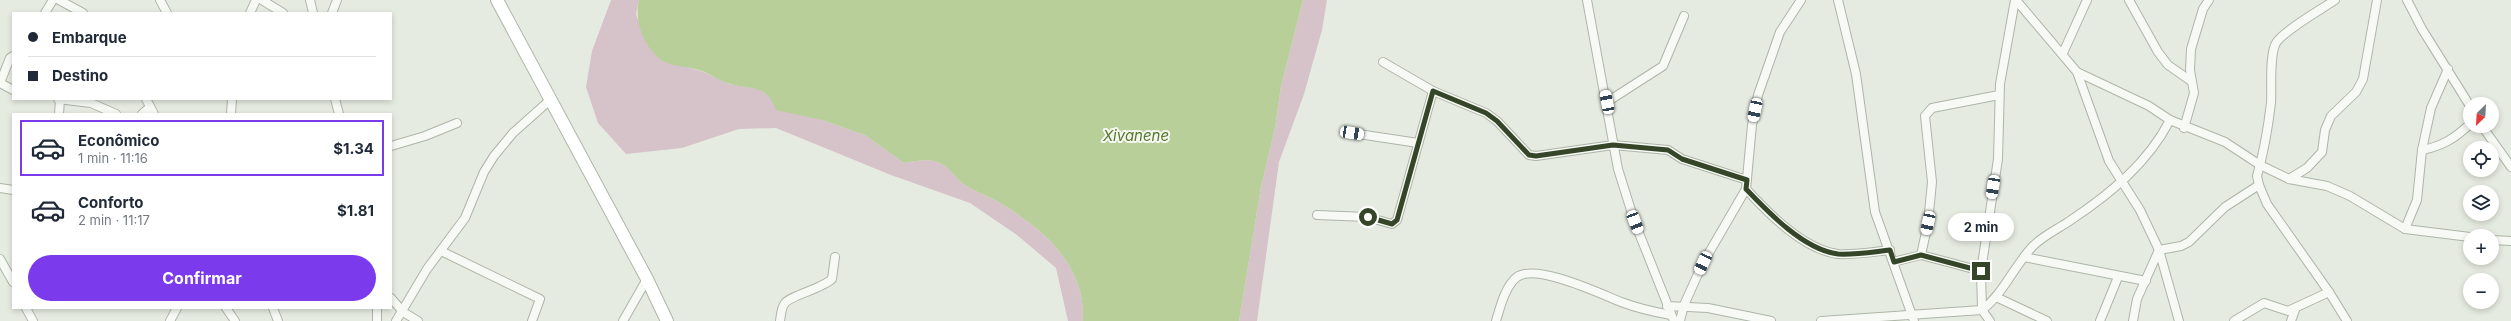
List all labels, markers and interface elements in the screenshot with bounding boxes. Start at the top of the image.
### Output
text: Embarque [52,28,127,47]
text: Destino [52,66,108,85]
car [1599,89,1615,115]
car [1747,97,1763,123]
north arrow [2463,97,2499,133]
map controls [2463,97,2499,309]
car [1339,125,1365,141]
water label: Xivanene [1102,126,1169,145]
icon: car [30,130,66,166]
text: Econômico [78,131,159,150]
text: $1.34 [333,139,374,158]
button: locate [2463,141,2499,177]
text: 1 min · 11:16 [78,150,148,166]
car [1985,174,2001,200]
button: layers [2463,185,2499,221]
icon: car [30,192,66,228]
text: Conforto [78,193,143,212]
text: $1.81 [337,201,374,220]
route start [1359,208,1377,226]
car [1625,209,1645,235]
car [1920,210,1936,236]
text: 2 min · 11:17 [78,212,150,228]
callout: 2 min [1948,213,2014,241]
text: 2 min [1964,219,1998,235]
button: + [2463,229,2499,265]
car [1692,250,1714,276]
button: Confirmar [28,255,376,301]
route end [1972,262,1990,280]
button: − [2463,273,2499,309]

